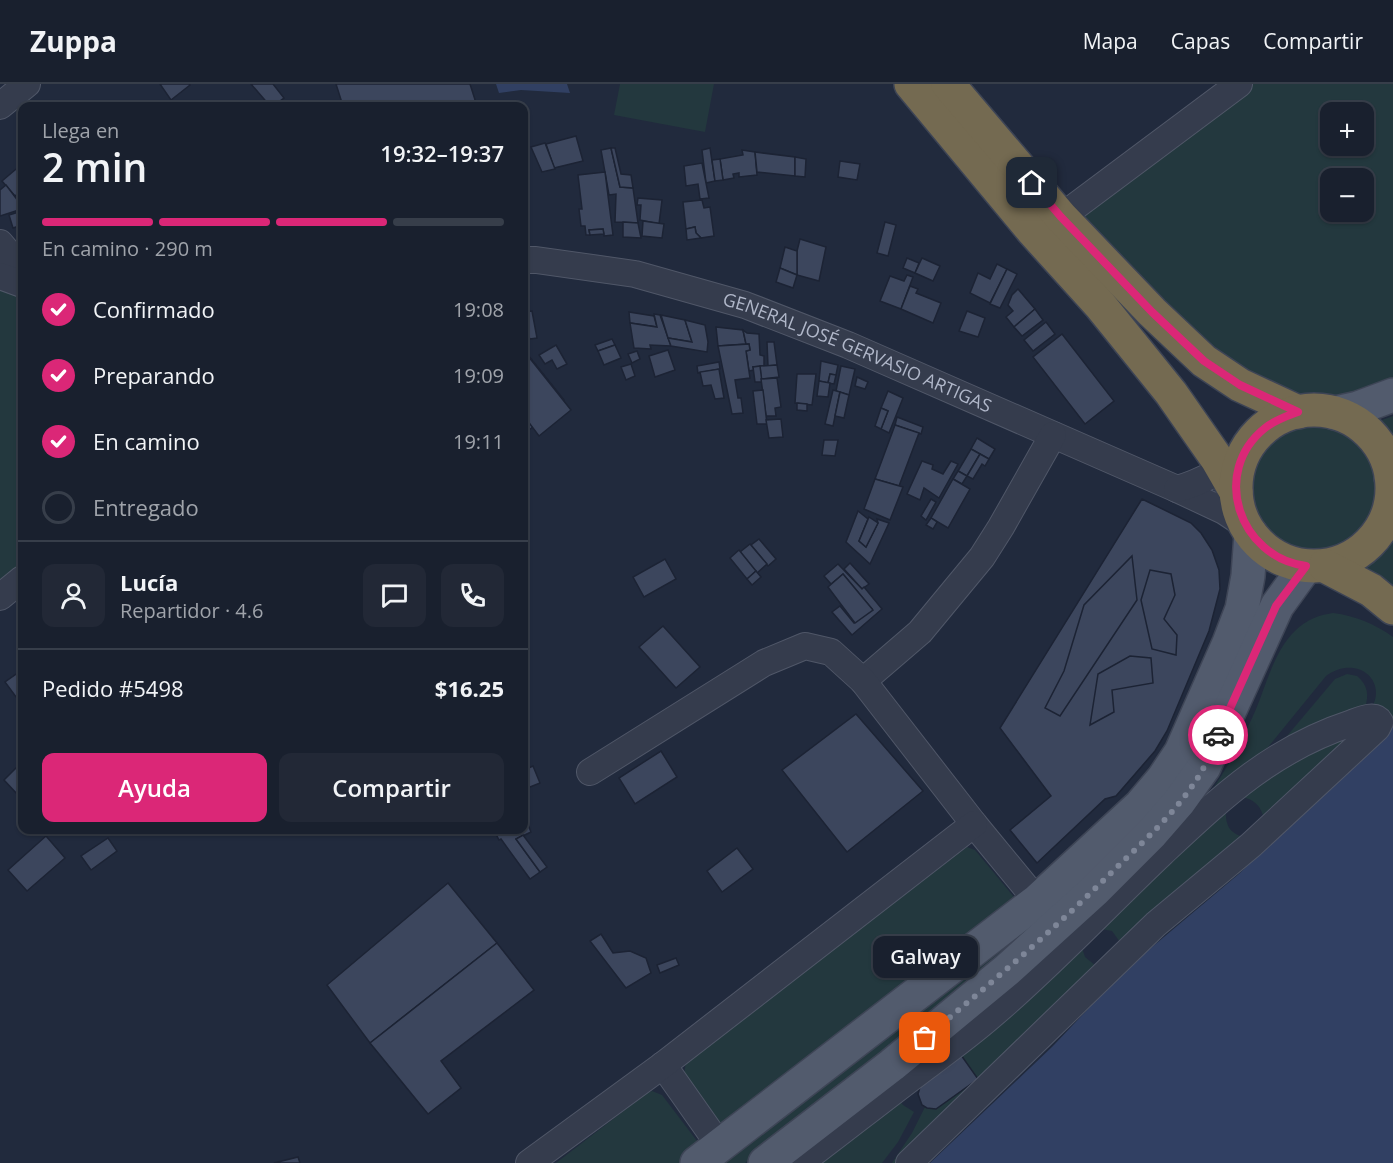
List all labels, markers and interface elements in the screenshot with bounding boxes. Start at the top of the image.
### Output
text: Zuppa [30,22,117,60]
text: Mapa [1083,27,1138,55]
text: Capas [1171,27,1230,55]
text: Compartir [1263,27,1363,55]
map controls [1320,102,1374,222]
button: + [1320,102,1374,156]
text: Llega en [42,117,119,144]
text: 19:32–19:37 [380,138,504,168]
text: 2 min [42,140,147,193]
pin [1006,157,1057,208]
icon: home [1015,166,1048,199]
button: − [1320,168,1374,222]
text: En camino · 290 m [42,235,213,262]
street label: GENERAL JOSÉ GERVASIO ARTIGAS [720,286,996,417]
icon: check [42,293,75,326]
text: Confirmado [93,294,215,324]
text: 19:08 [453,296,504,323]
icon: check [42,359,75,392]
text: Preparando [93,360,215,390]
text: 19:09 [453,362,504,389]
icon: check [42,425,75,458]
text: En camino [93,426,200,456]
text: 19:11 [453,428,504,455]
text: Entregado [93,492,199,522]
button: person [42,564,105,627]
button: chat [363,564,426,627]
button: phone [441,564,504,627]
text: Lucía [120,567,178,597]
text: Repartidor · 4.6 [120,597,264,624]
text: Pedido #5498 [42,673,184,703]
text: $16.25 [435,673,504,703]
courier [1188,705,1248,765]
icon: car [1202,719,1235,752]
button: Ayuda [42,753,267,822]
button: Compartir [279,753,504,822]
callout: Galway [872,936,978,978]
text: Galway [890,943,961,970]
pin [899,1012,950,1063]
icon: bag [908,1021,941,1054]

